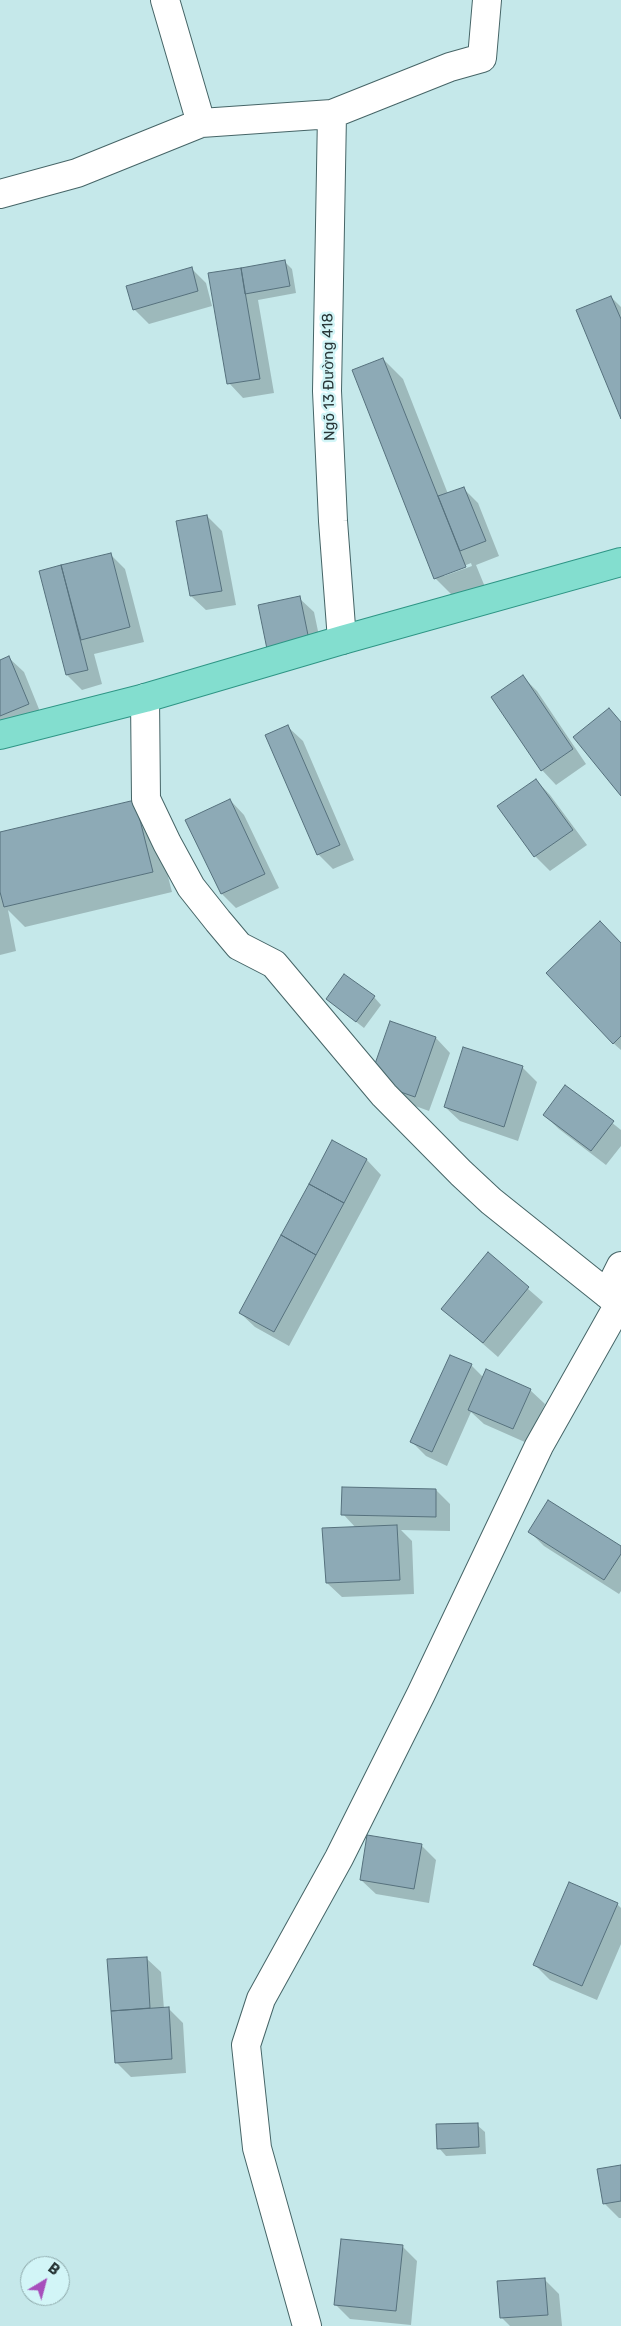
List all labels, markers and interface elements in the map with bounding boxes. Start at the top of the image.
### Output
street label: Ngõ 13 Đường 418 [319,313,339,441]
north arrow [20,2256,70,2306]
text: B [45,2260,63,2279]

